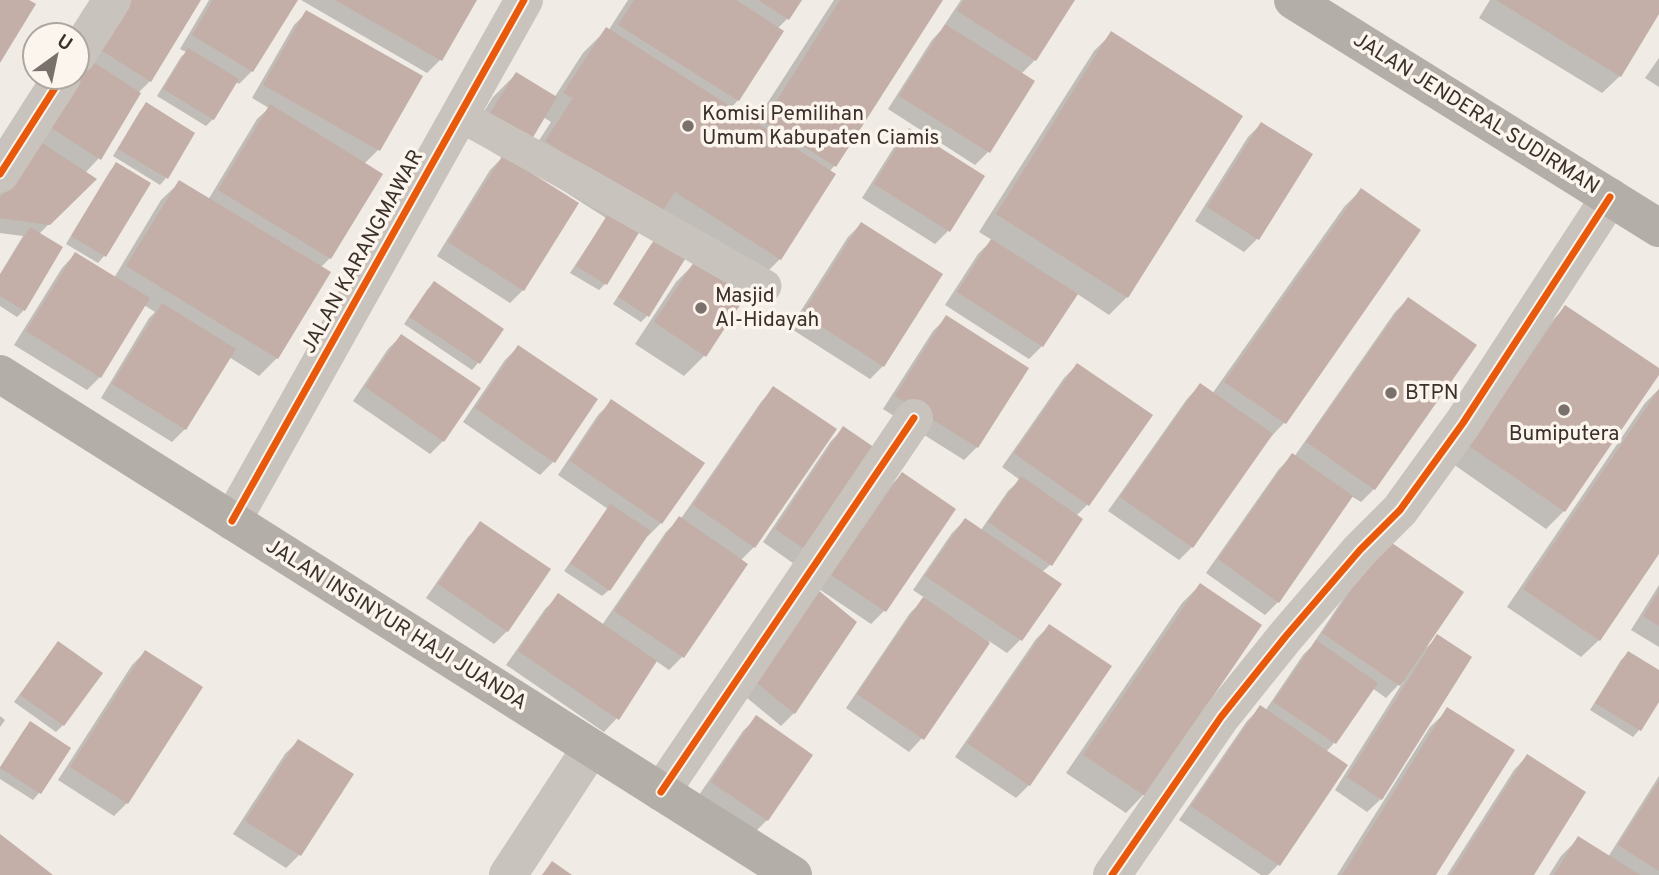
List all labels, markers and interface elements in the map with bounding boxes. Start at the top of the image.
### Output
north arrow [21,21,91,91]
street label: JALAN JENDERAL SUDIRMAN [1348,27,1604,201]
text: U [52,30,76,57]
place label: Komisi Pemilihan Umum Kabupaten Ciamis [702,101,939,152]
marker: Komisi Pemilihan Umum Kabupaten Ciamis [680,118,696,134]
street label: JALAN KARANGMAWAR [296,145,430,359]
place label: Masjid Al-Hidayah [715,283,819,334]
marker: Masjid Al-Hidayah [693,300,709,316]
place label: BTPN [1405,380,1459,407]
marker: BTPN [1383,385,1399,401]
marker: Bumiputera [1556,402,1572,418]
place label: Bumiputera [1509,421,1619,448]
street label: JALAN INSINYUR HAJI JUANDA [260,533,532,717]

